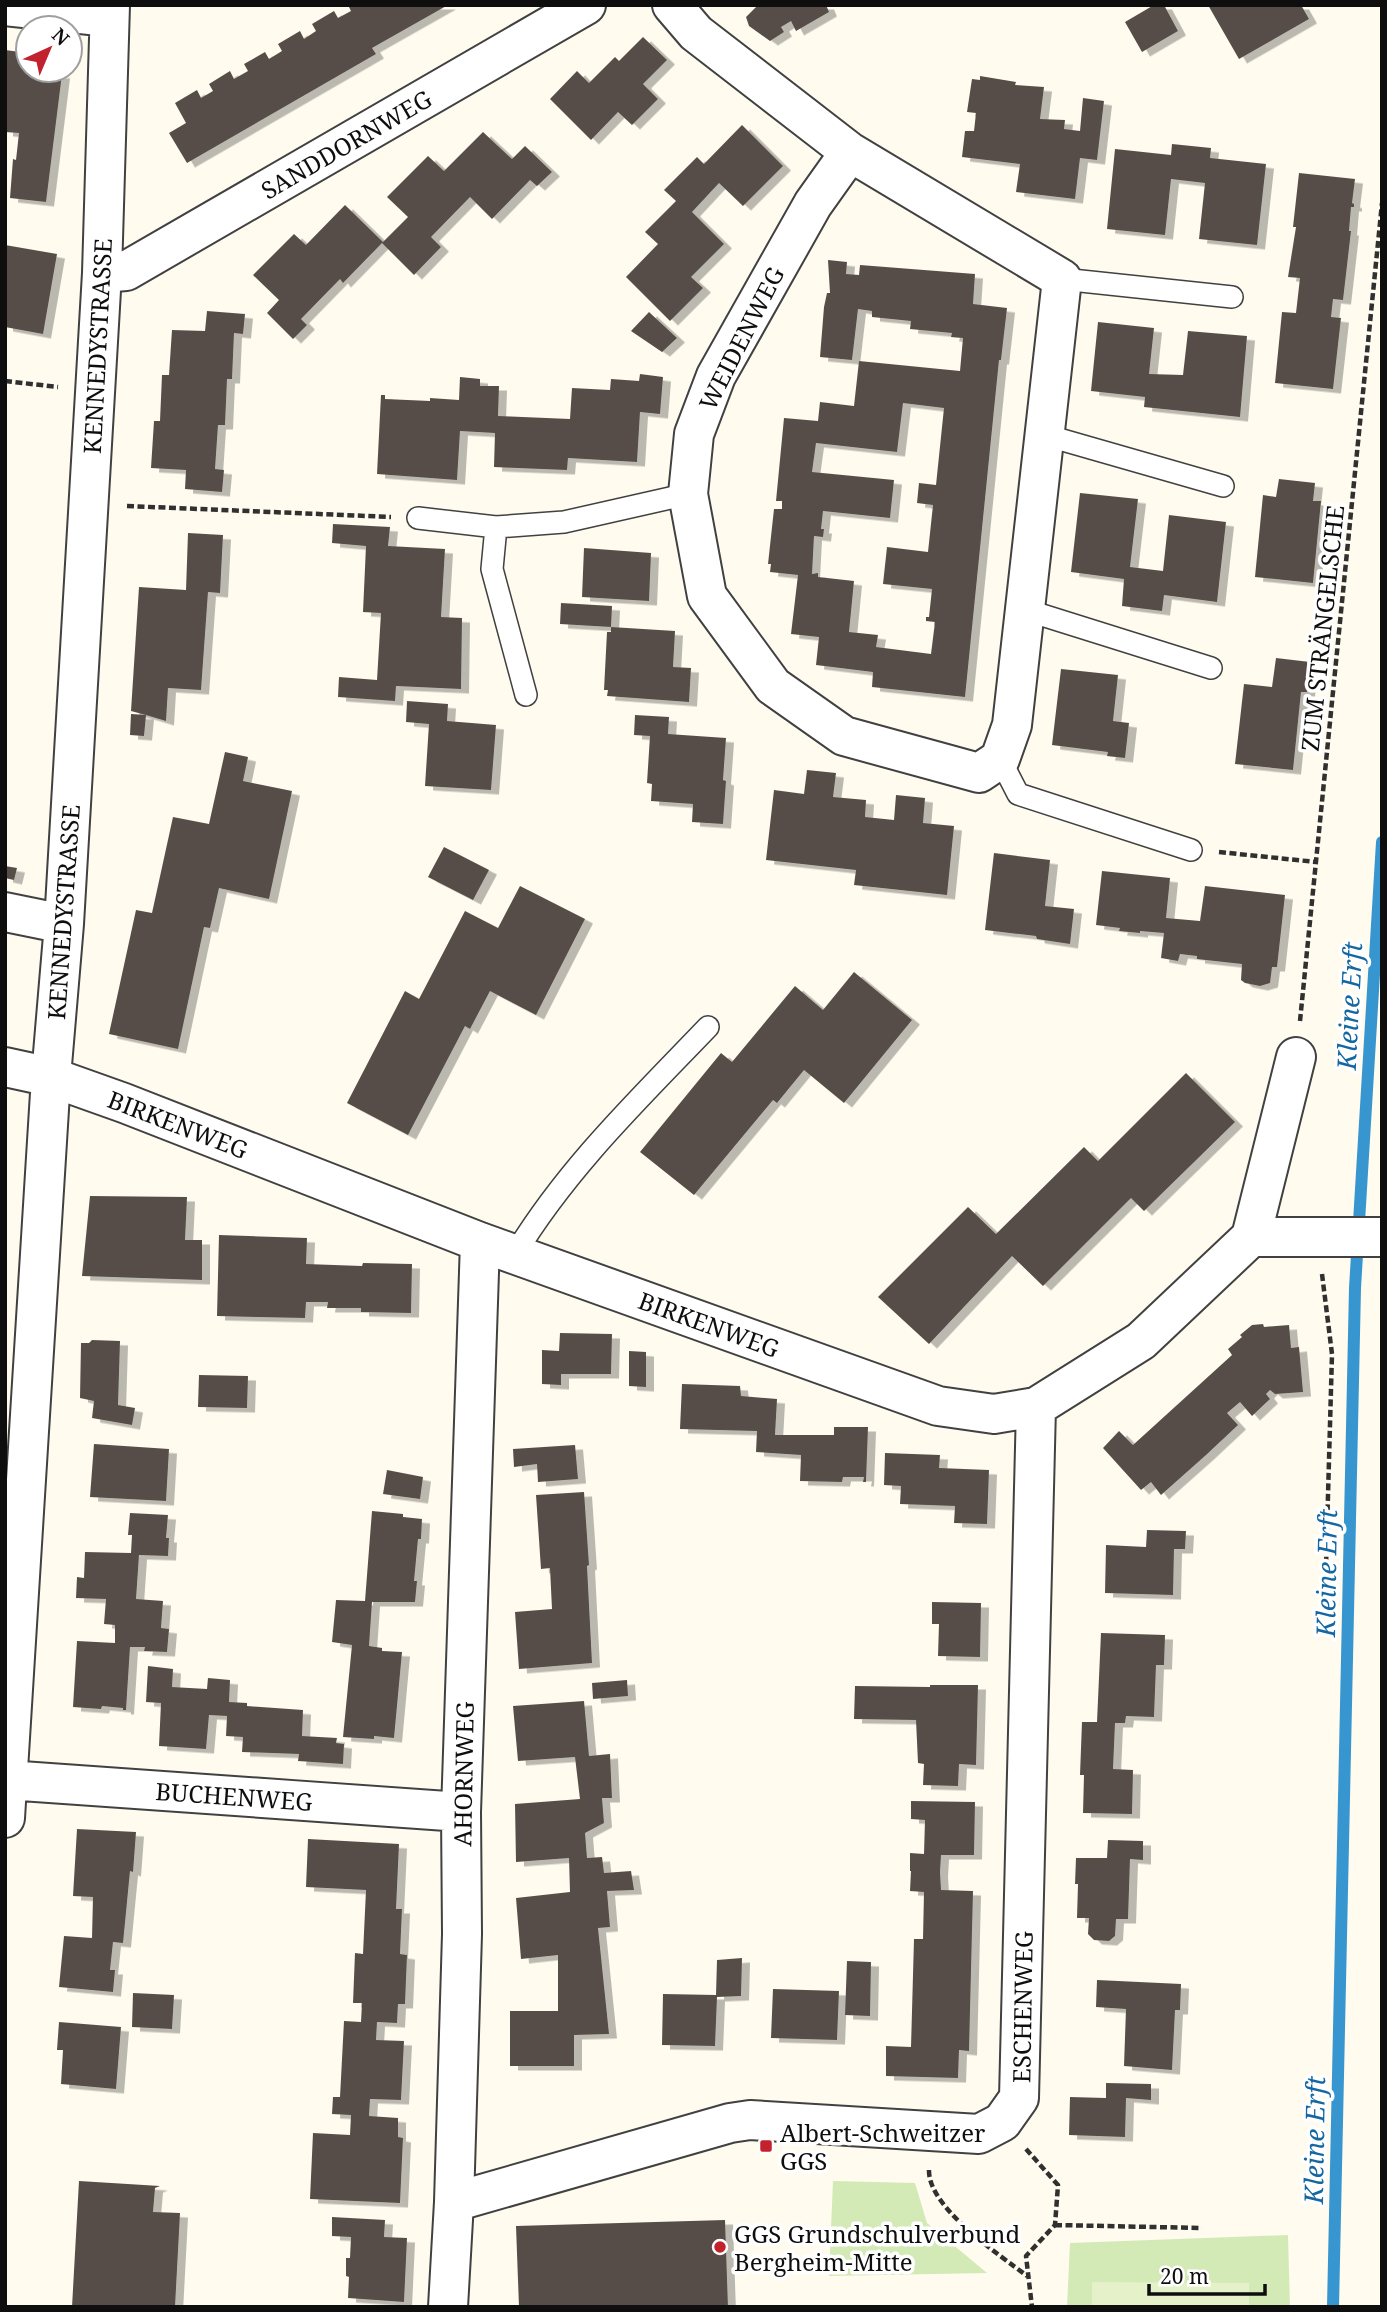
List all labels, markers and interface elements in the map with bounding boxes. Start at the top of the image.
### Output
north arrow [14,14,84,84]
text: N [46,22,75,51]
street label: SANDDORNWEG [255,82,437,206]
street label: KENNEDYSTRASSE [75,237,119,455]
street label: WEIDENWEG [691,261,791,415]
street label: ZUM STRÄNGELSCHE [1293,503,1351,753]
street label: KENNEDYSTRASSE [39,803,87,1021]
water label: Kleine Erft [1328,941,1370,1072]
street label: BIRKENWEG [103,1082,253,1166]
street label: BIRKENWEG [634,1283,784,1365]
water label: Kleine Erft [1307,1508,1345,1638]
street label: AHORNWEG [445,1701,481,1847]
street label: BUCHENWEG [154,1774,314,1818]
street label: ESCHENWEG [1004,1931,1040,2083]
water label: Kleine Erft [1295,2075,1333,2205]
place label: Albert-Schweitzer GGS [780,2116,985,2177]
marker: Albert-Schweitzer GGS [758,2138,774,2154]
place label: GGS Grundschulverbund Bergheim-Mitte [734,2217,1021,2278]
marker: GGS Grundschulverbund Bergheim-Mitte [712,2239,728,2255]
scale bar [1149,2252,1264,2296]
text: 20 m [1160,2262,1209,2290]

